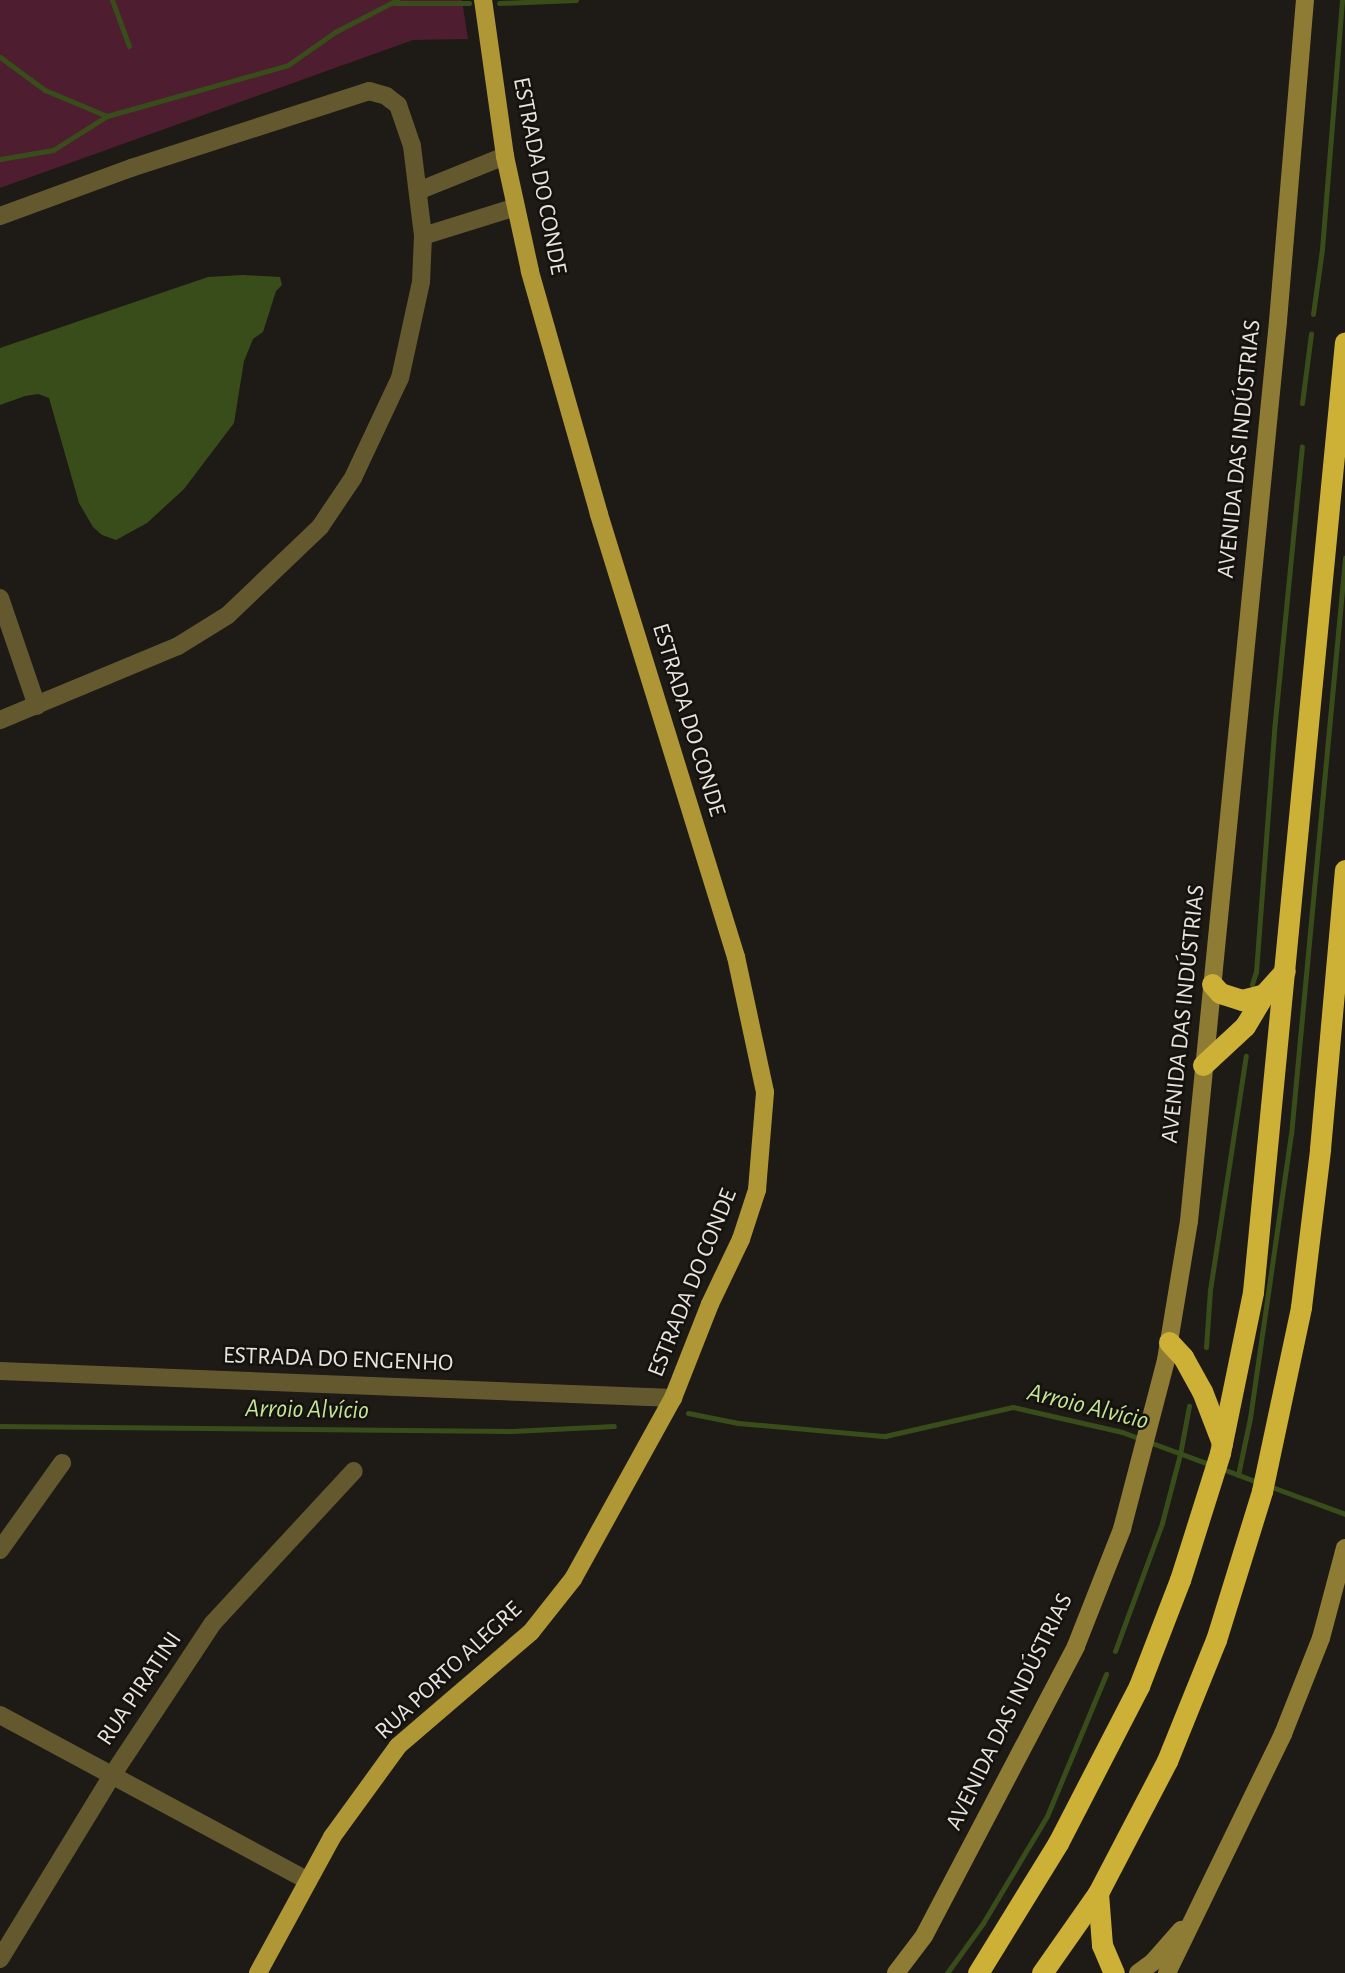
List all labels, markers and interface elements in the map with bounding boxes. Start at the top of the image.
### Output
street label: ESTRADA DO CONDE [506,75,572,277]
street label: AVENIDA DAS INDÚSTRIAS [1212,318,1268,580]
street label: ESTRADA DO CONDE [645,620,731,820]
street label: AVENIDA DAS INDÚSTRIAS [1156,883,1212,1145]
street label: ESTRADA DO CONDE [642,1185,744,1381]
street label: ESTRADA DO ENGENHO [222,1342,454,1378]
water label: Arroio Alvício [1024,1377,1152,1437]
water label: Arroio Alvício [245,1393,369,1427]
street label: AVENIDA DAS INDÚSTRIAS [940,1589,1080,1835]
street label: RUA PORTO ALEGRE [370,1596,528,1746]
street label: RUA PIRATINI [91,1627,189,1751]

